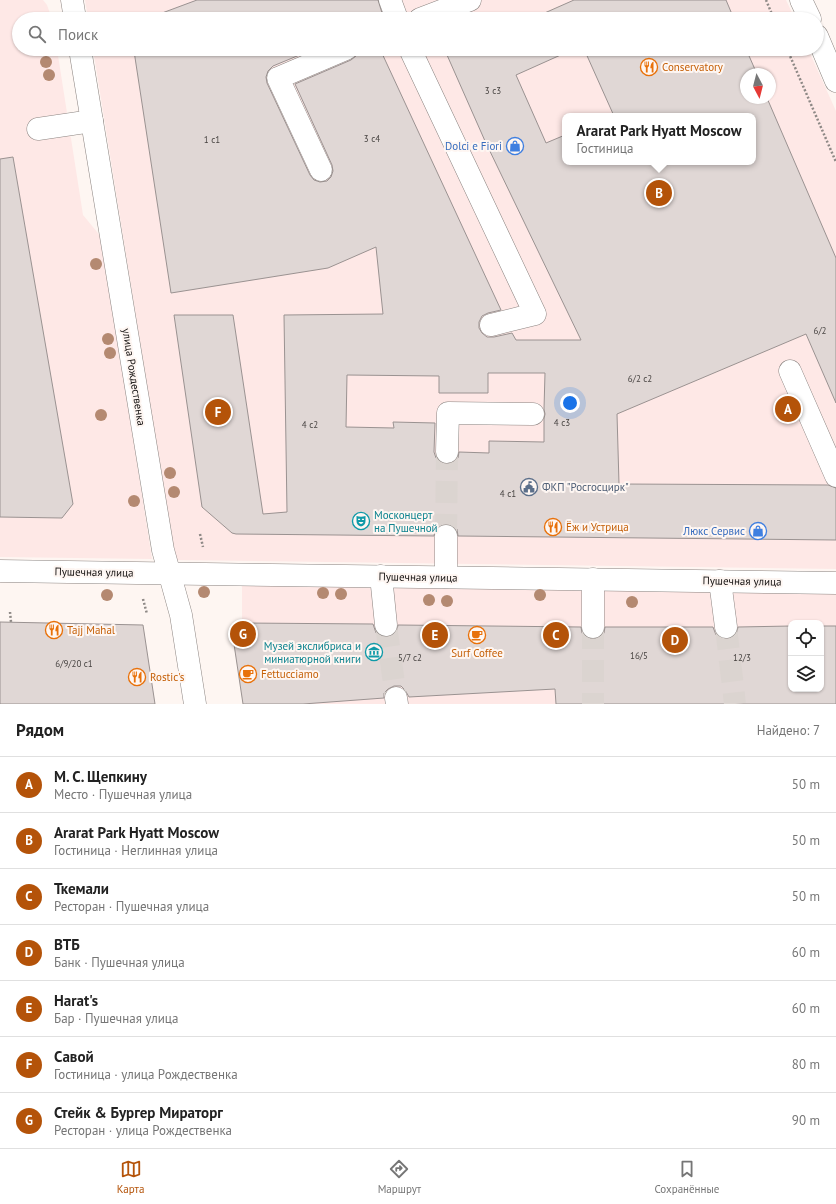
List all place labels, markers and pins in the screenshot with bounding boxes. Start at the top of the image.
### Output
restaurant icon: Conservatory [639,57,659,77]
place label: Conservatory [662,60,724,74]
shop icon: Dolci e Fiori [505,136,525,156]
place label: Dolci e Fiori [445,139,502,153]
pin: B [646,178,672,208]
pin: A [775,394,801,424]
pin: F [205,397,231,427]
public building icon: ФКП "Росгосцирк" [519,477,539,497]
place label: ФКП "Росгосцирк" [542,480,629,494]
place label: Москонцерт на Пушечной [374,508,438,535]
theatre icon: Москонцерт на Пушечной [351,511,371,531]
restaurant icon: Ёж и Устрица [543,517,563,537]
place label: Ёж и Устрица [566,520,629,534]
shop icon: Люкс Сервис [748,521,768,541]
place label: Люкс Сервис [682,524,745,538]
pin: G [230,619,256,649]
restaurant icon: Tajj Mahal [44,620,64,640]
pin: E [422,620,448,650]
pin: C [543,620,569,650]
place label: Tajj Mahal [67,623,116,637]
cafe icon: Surf Coffee [467,625,487,645]
pin: D [662,625,688,655]
place label: Музей экслибриса и миниатюрной книги [264,639,361,666]
museum icon: Музей экслибриса и миниатюрной книги [364,642,384,662]
place label: Surf Coffee [451,646,503,660]
cafe icon: Fettucciamo [238,664,258,684]
restaurant icon: Rostic's [127,667,147,687]
place label: Fettucciamo [261,667,319,681]
place label: Rostic's [150,670,185,684]

